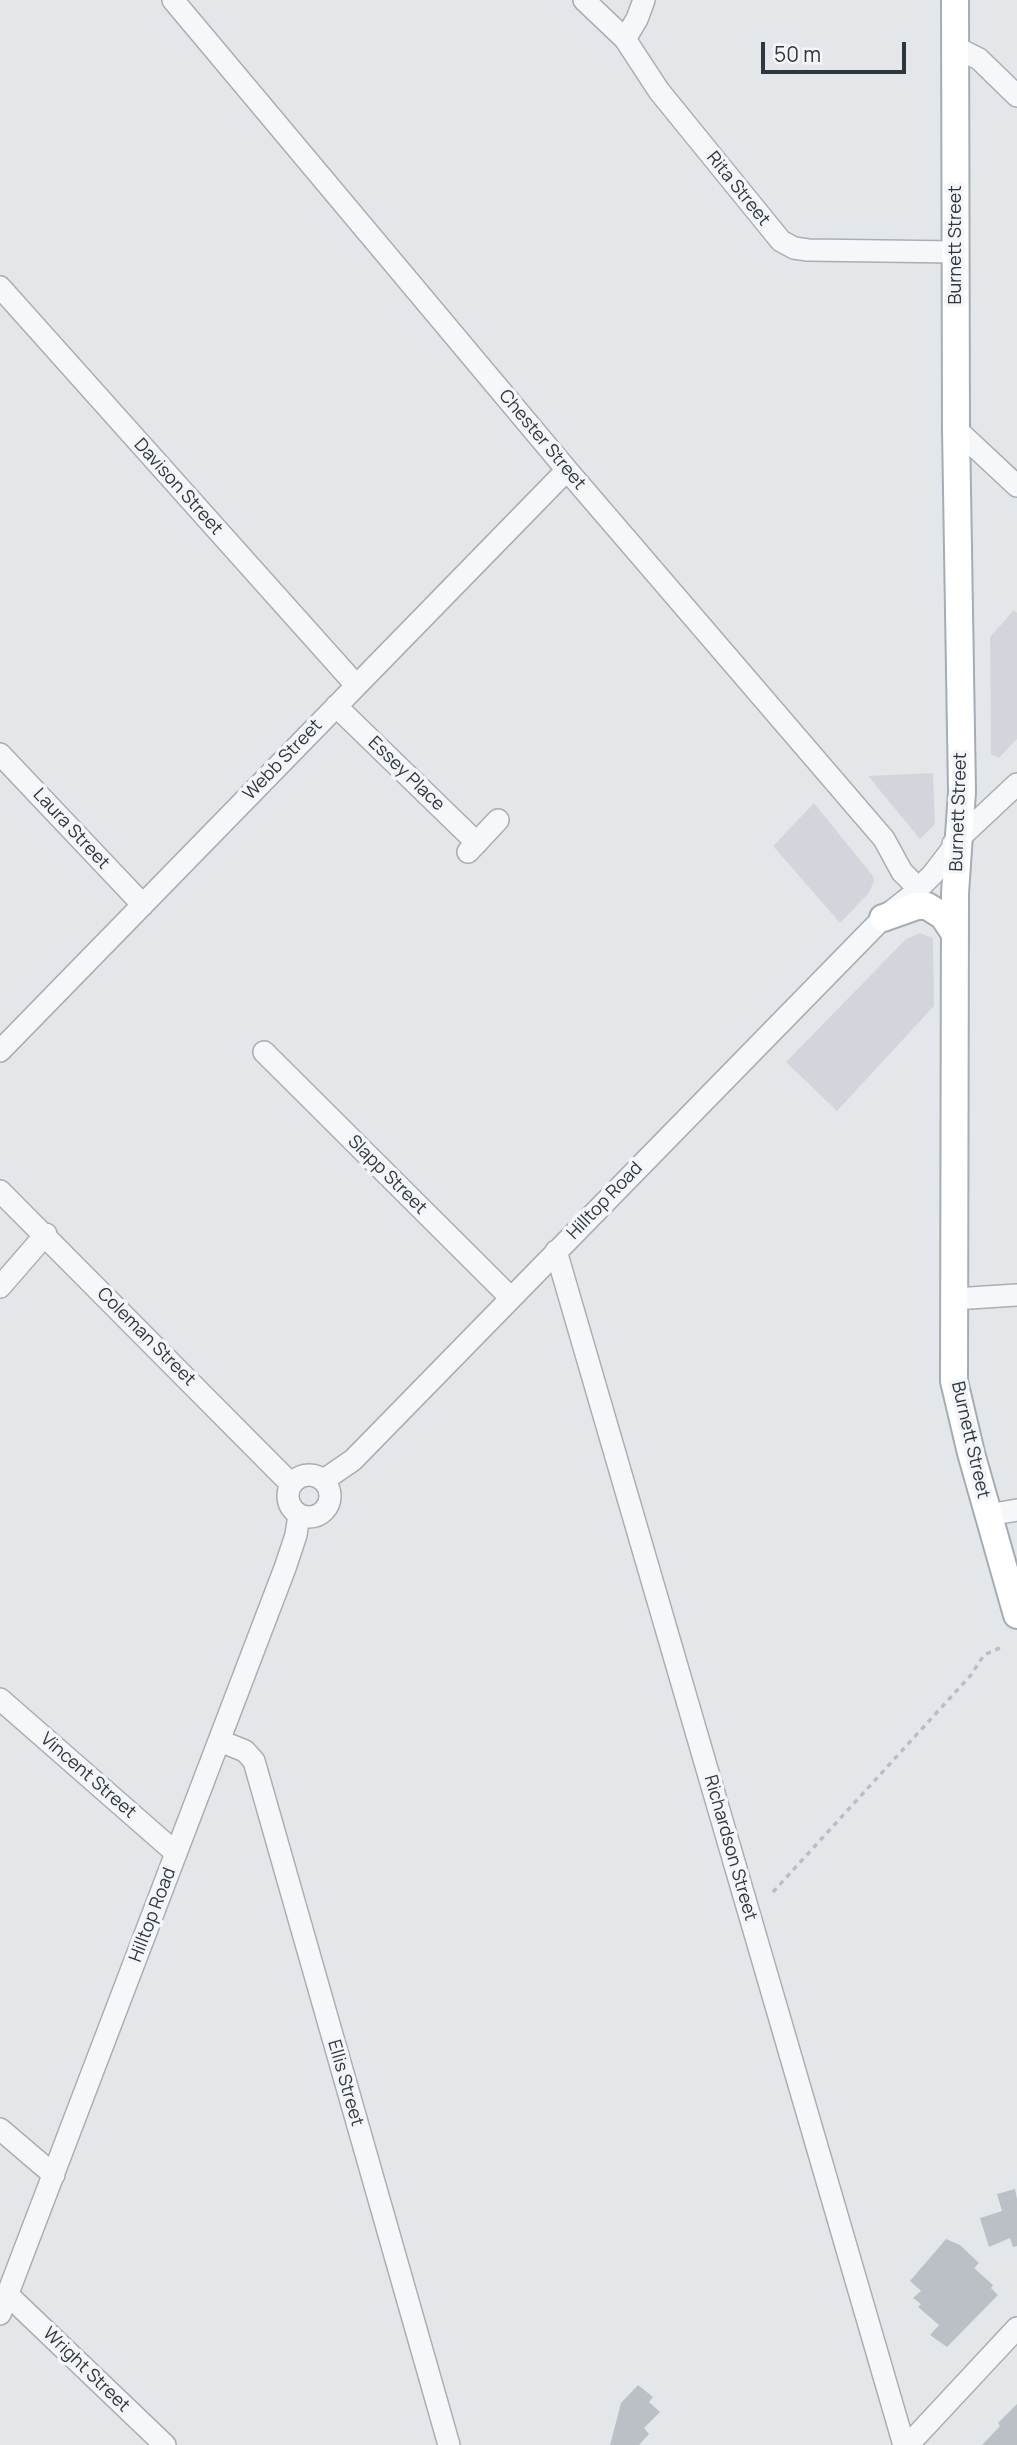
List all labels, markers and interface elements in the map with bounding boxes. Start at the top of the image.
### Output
scale bar [765,28,910,72]
text: 50 m [774,40,821,68]
street label: Rita Street [702,148,774,230]
street label: Burnett Street [945,185,967,305]
street label: Chester Street [494,386,590,494]
street label: Davison Street [129,434,227,540]
street label: Webb Street [239,715,327,805]
street label: Essey Place [363,732,449,816]
street label: Burnett Street [946,752,972,872]
street label: Laura Street [28,784,114,874]
street label: Slapp Street [343,1131,431,1219]
street label: Hilltop Road [563,1158,647,1244]
street label: Coleman Street [92,1283,200,1391]
street label: Burnett Street [946,1380,994,1500]
street label: Vincent Street [36,1729,140,1823]
street label: Richardson Street [699,1773,761,1923]
street label: Hilltop Road [125,1865,181,1965]
street label: Ellis Street [322,2037,368,2129]
street label: Wright Street [38,2323,134,2417]

